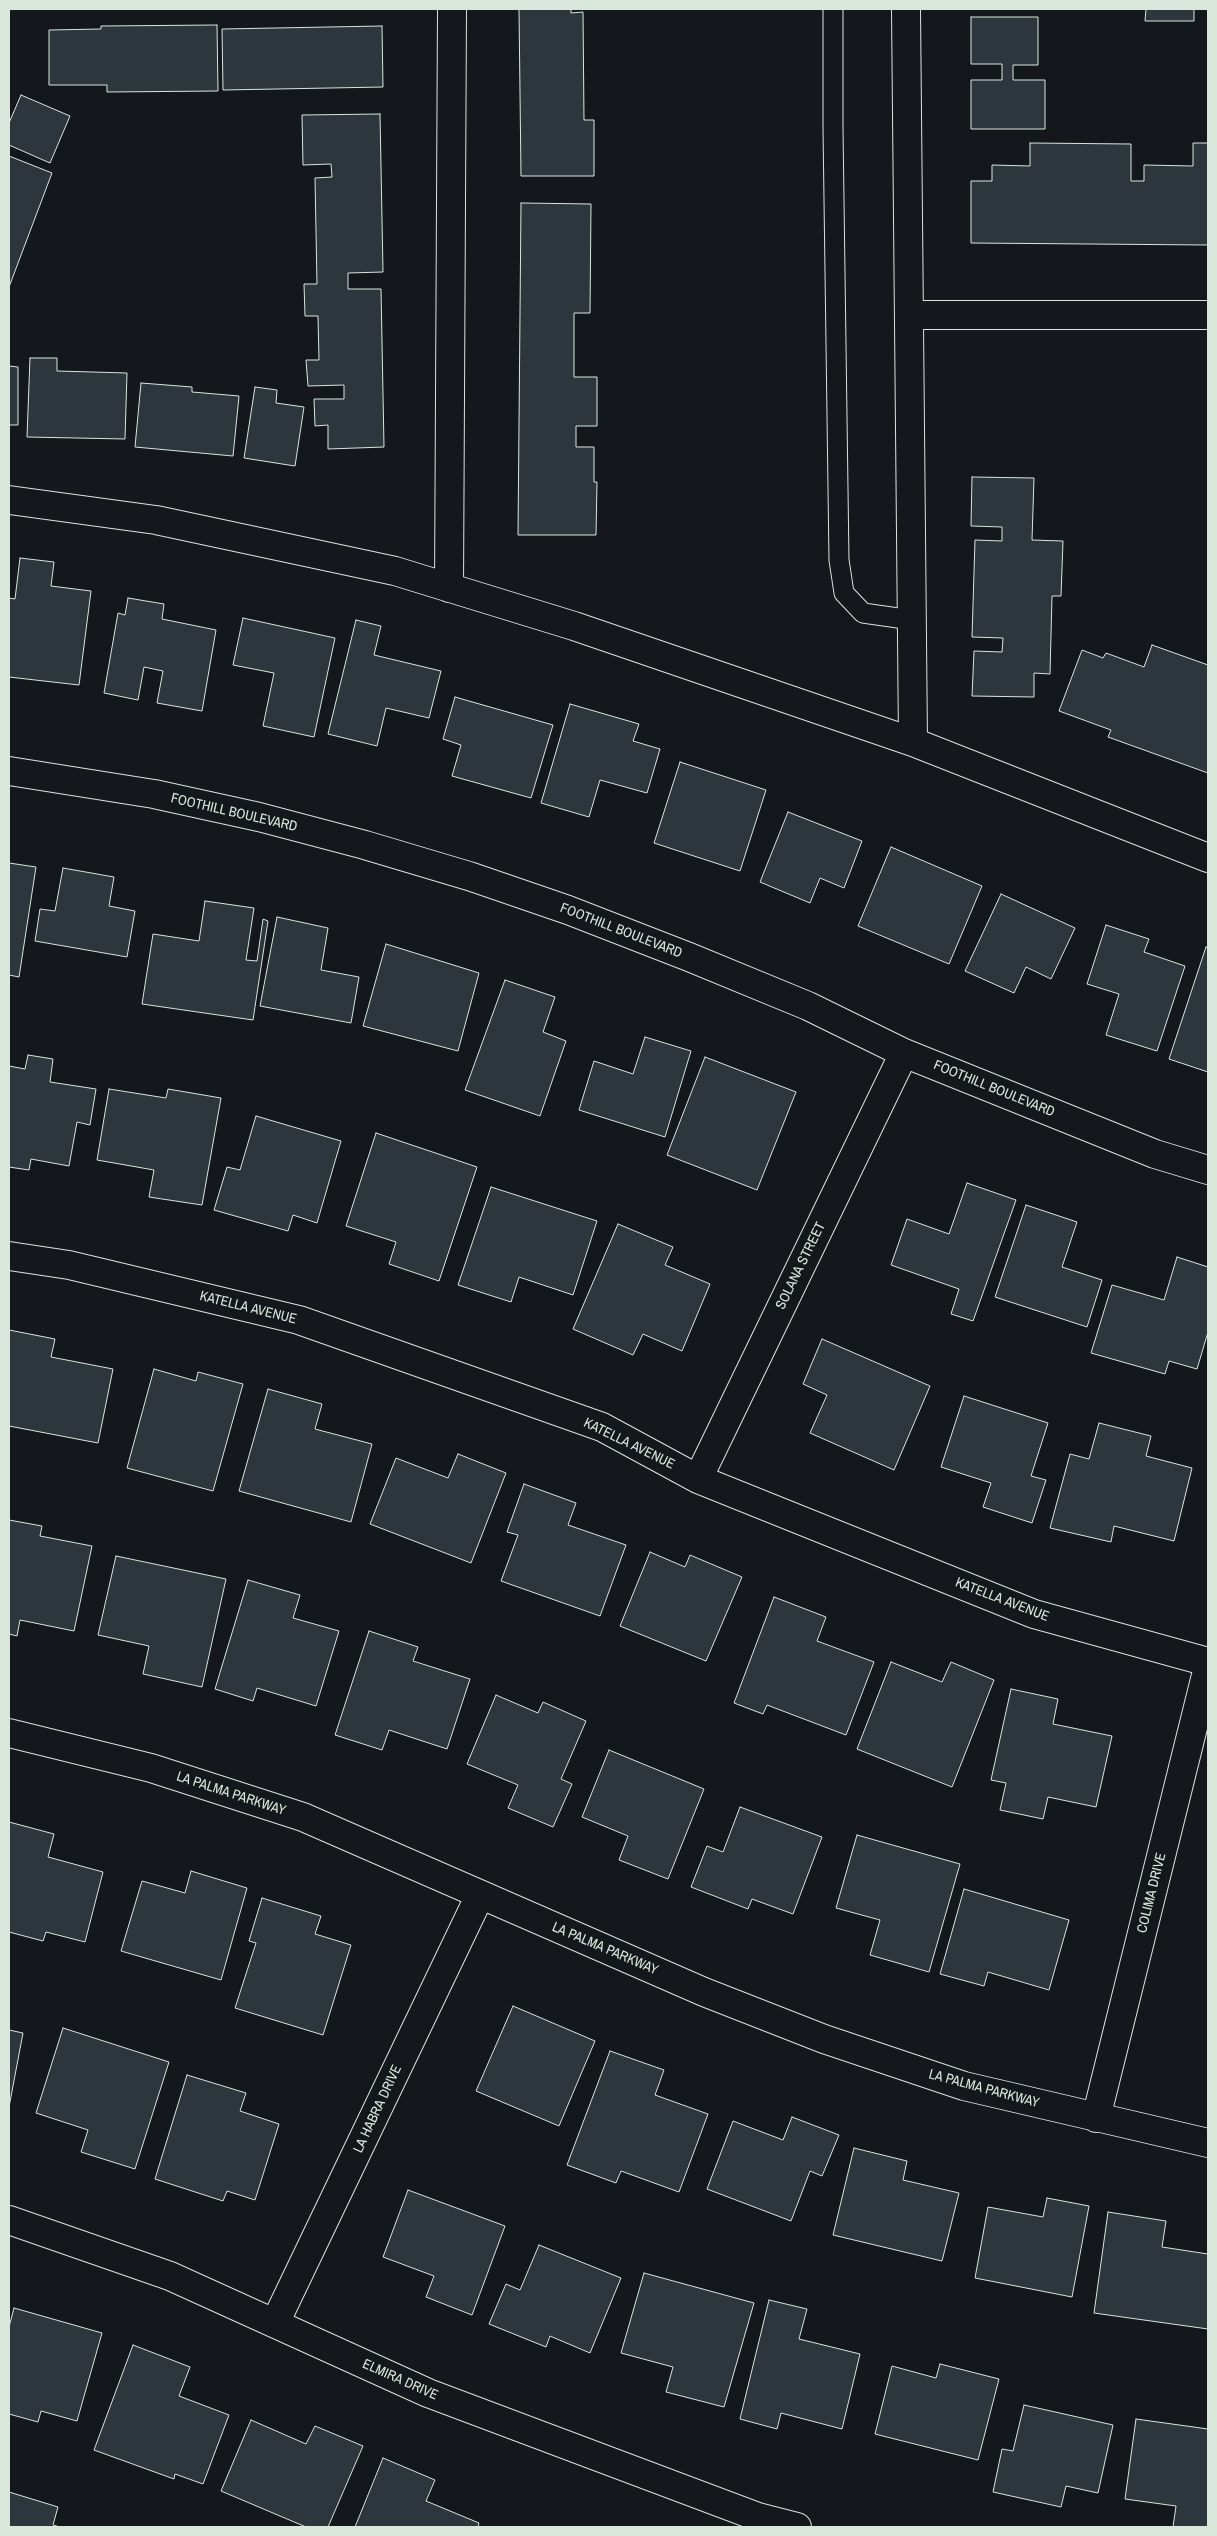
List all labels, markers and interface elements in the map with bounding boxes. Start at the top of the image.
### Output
street label: FOOTHILL BOULEVARD [169,790,299,836]
street label: FOOTHILL BOULEVARD [558,900,684,962]
street label: FOOTHILL BOULEVARD [931,1057,1057,1121]
street label: SOLANA STREET [773,1220,829,1312]
street label: KATELLA AVENUE [198,1288,298,1328]
street label: KATELLA AVENUE [581,1415,677,1473]
street label: KATELLA AVENUE [953,1574,1051,1626]
street label: LA PALMA PARKWAY [174,1768,288,1820]
street label: COLIMA DRIVE [1134,1851,1170,1935]
street label: LA PALMA PARKWAY [549,1919,661,1979]
street label: LA HABRA DRIVE [350,2062,406,2156]
street label: LA PALMA PARKWAY [927,2066,1041,2112]
street label: ELMIRA DRIVE [360,2356,440,2404]

